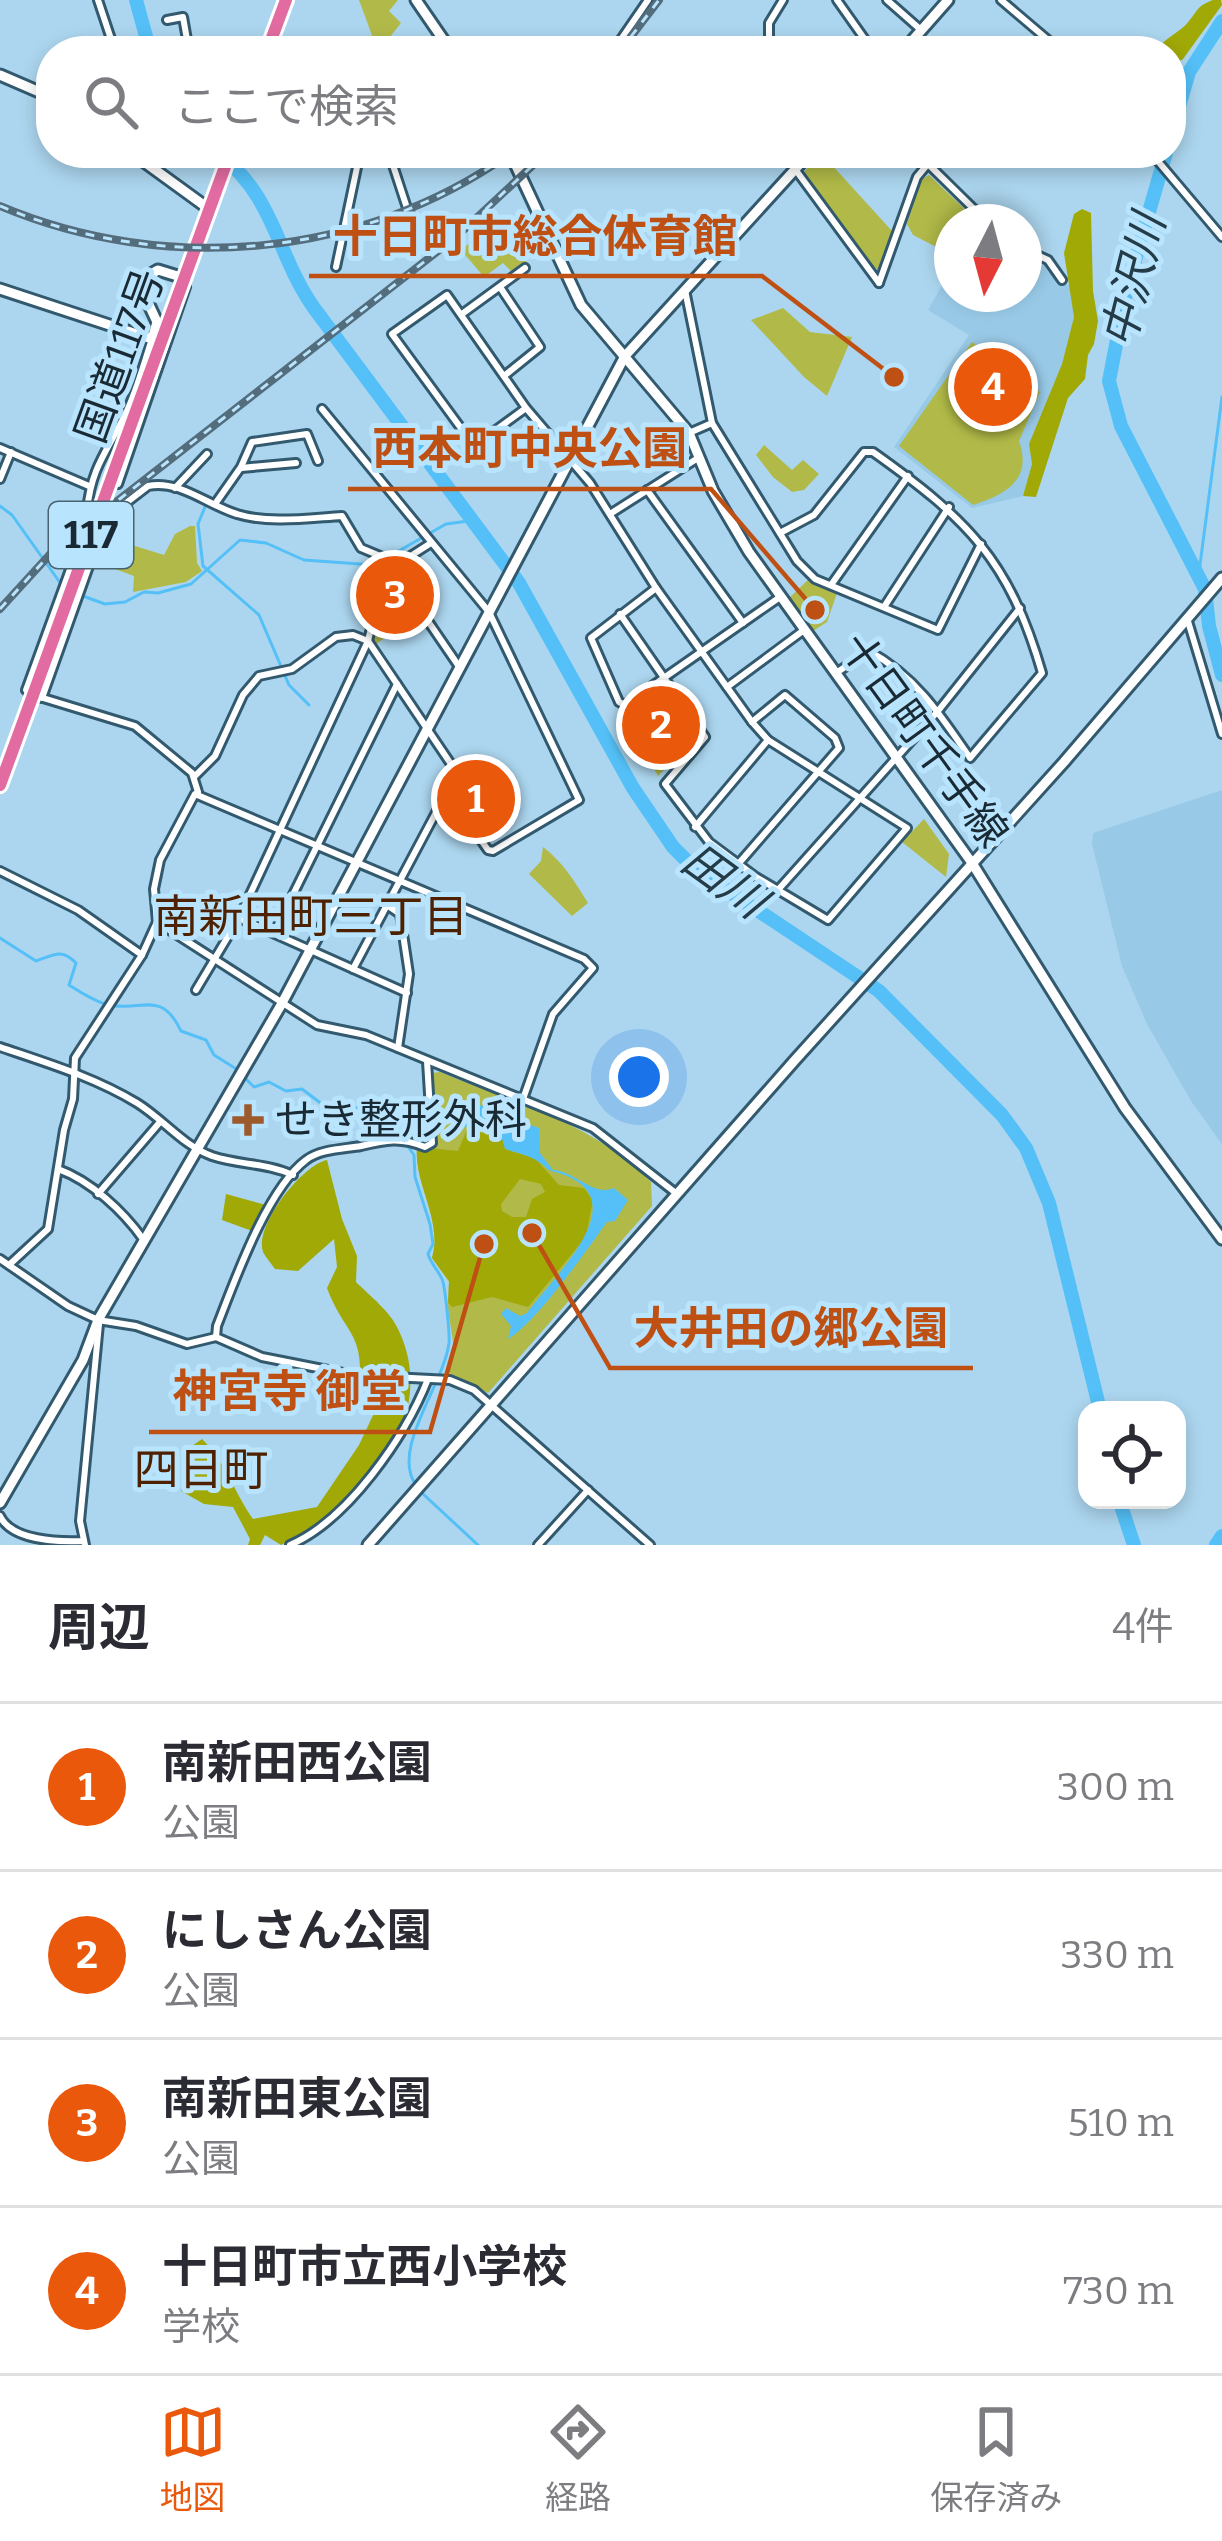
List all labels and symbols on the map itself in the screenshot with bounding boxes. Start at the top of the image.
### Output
callout: 十日町市総合体育館 [309,195,762,276]
north arrow [934,204,1042,312]
water label: 中沢川 [1091,205,1177,353]
text: 十日町市総合体育館 [332,210,738,264]
street label: 国道117号 [66,263,174,449]
pin: 4 [954,342,1032,432]
callout: 西本町中央公園 [348,408,711,489]
text: 西本町中央公園 [372,422,688,476]
road number: 117 [49,502,133,568]
pin: 3 [356,550,434,640]
street label: 十日町千手線 [830,623,1018,857]
pin: 2 [622,680,700,770]
pin: 1 [437,754,515,844]
water label: 田川 [672,833,780,932]
district label: 南新田町三丁目 [153,890,469,944]
your location [609,1047,669,1107]
place label: せき整形外科 [275,1095,527,1145]
marker: せき整形外科 [232,1104,264,1136]
callout: 大井田の郷公園 [610,1287,973,1368]
text: 大井田の郷公園 [633,1302,949,1356]
callout: 神宮寺 御堂 [149,1351,430,1432]
text: 神宮寺 御堂 [172,1365,406,1419]
district label: 四日町 [133,1443,269,1497]

